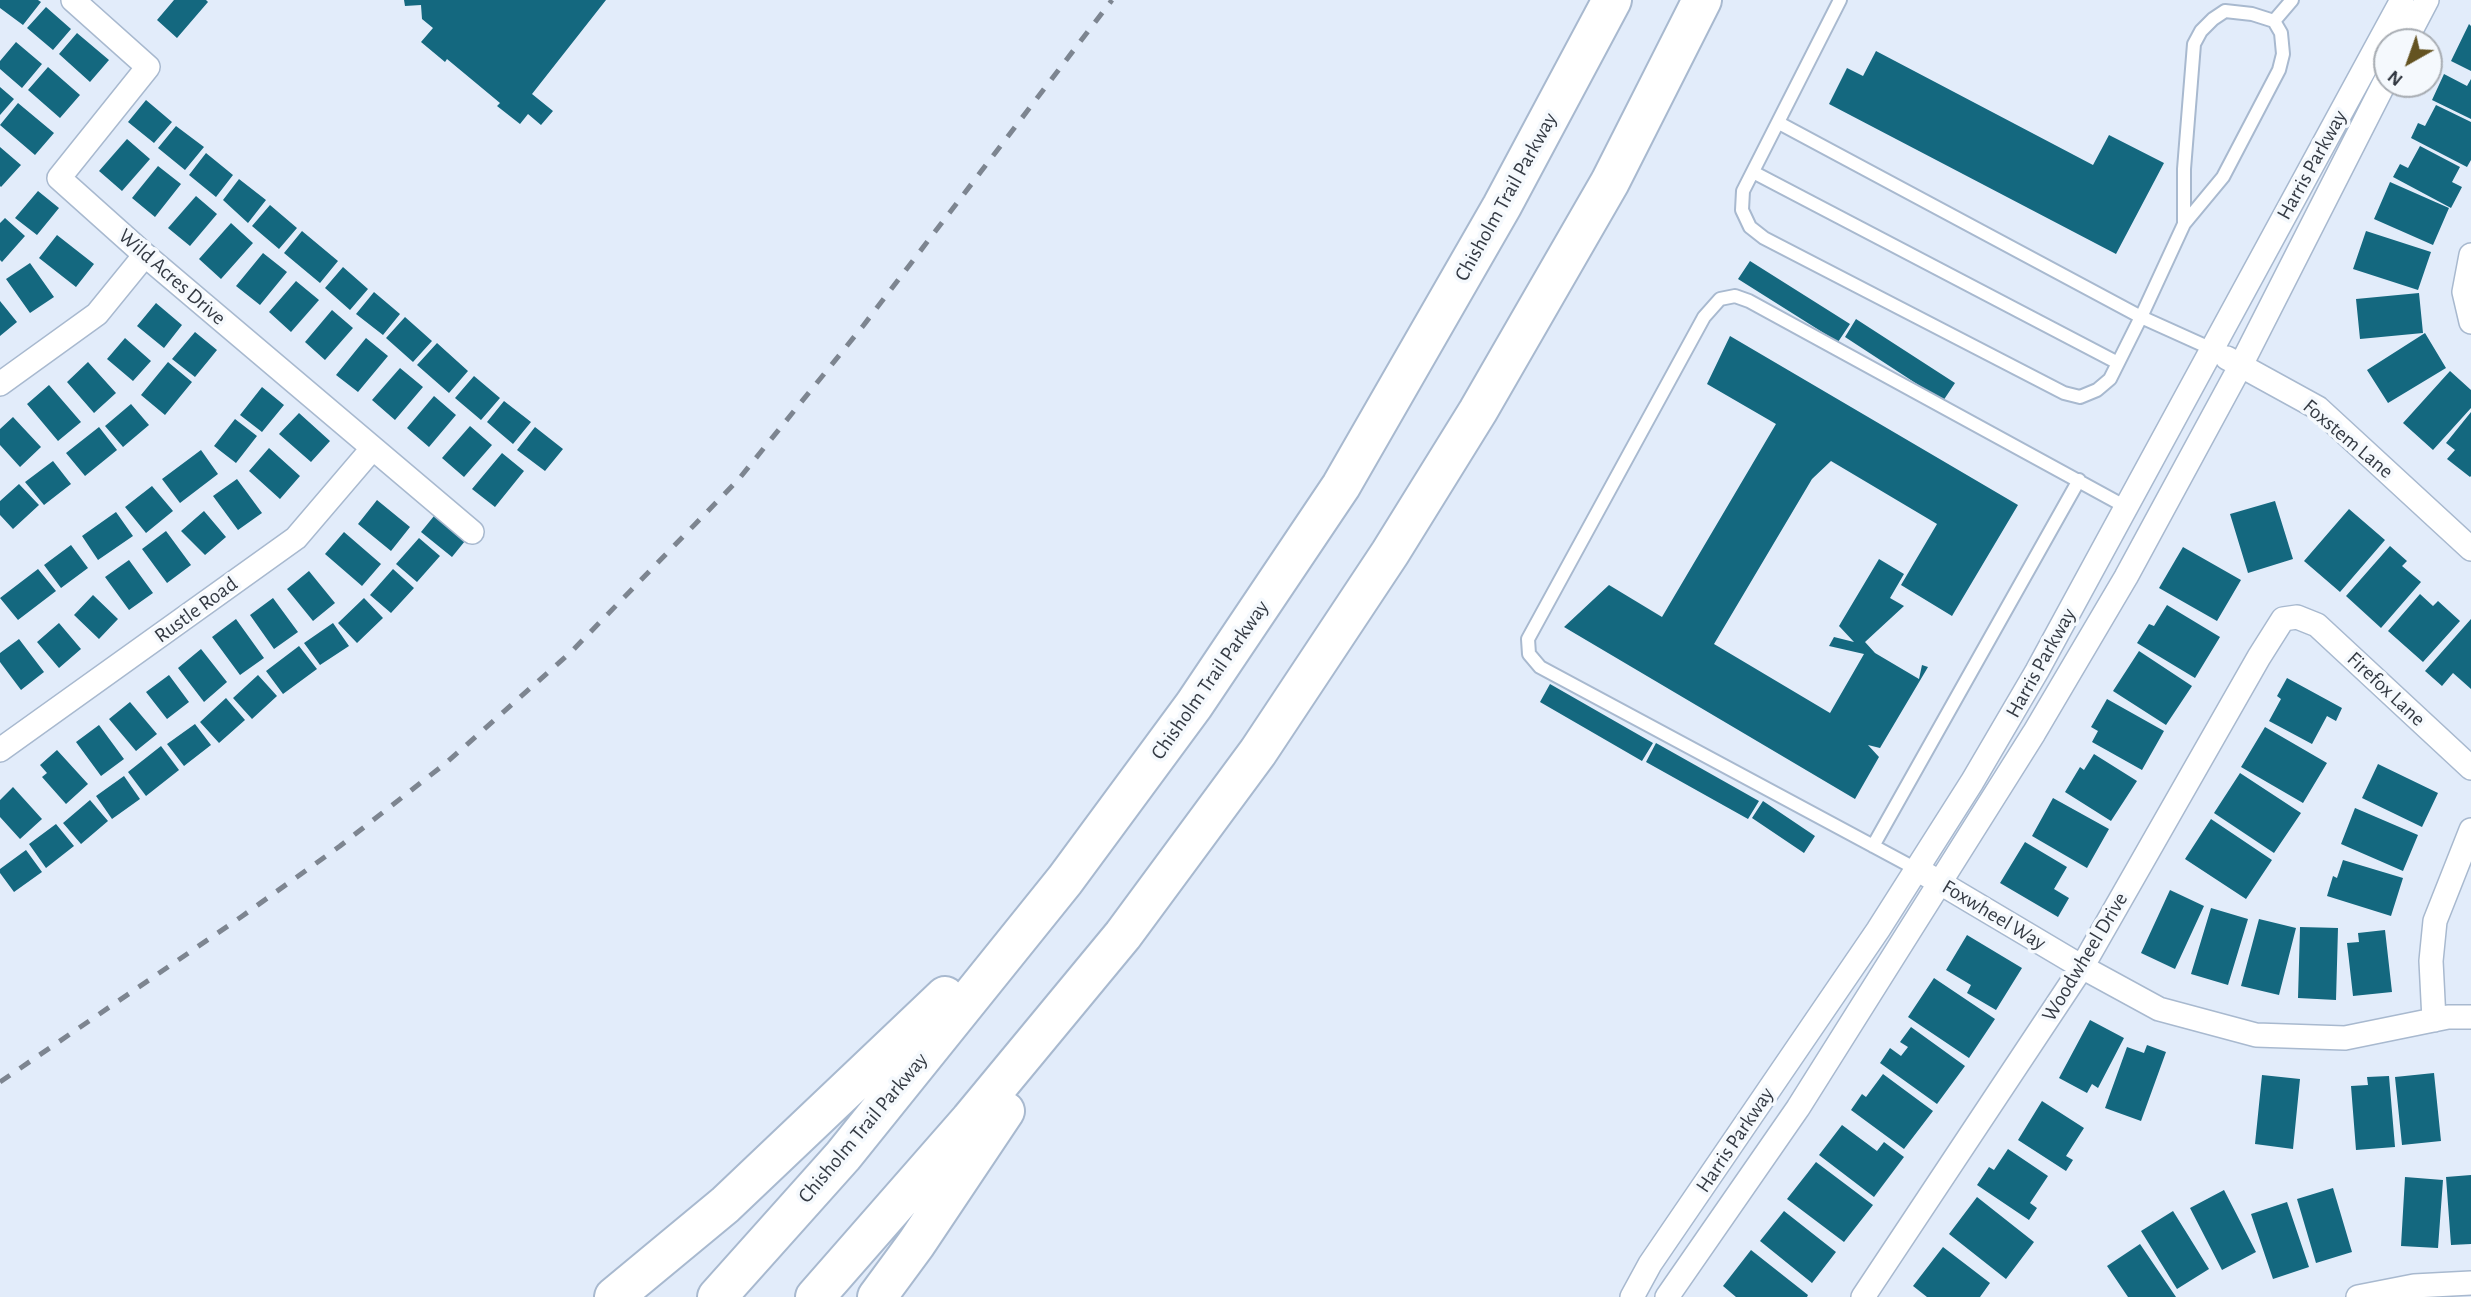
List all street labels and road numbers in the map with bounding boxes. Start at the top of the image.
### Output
street label: Harris Parkway [2271,106,2353,224]
street label: Chisholm Trail Parkway [1449,108,1563,286]
street label: Wild Acres Drive [113,223,231,331]
street label: Foxstem Lane [2298,394,2398,484]
street label: Rustle Road [150,571,242,649]
street label: Chisholm Trail Parkway [1146,595,1274,765]
street label: Harris Parkway [2000,604,2082,722]
street label: Firefox Lane [2342,646,2430,732]
street label: Foxwheel Way [1938,874,2050,956]
street label: Woodwheel Drive [2037,888,2133,1026]
street label: Chisholm Trail Parkway [793,1048,933,1208]
street label: Harris Parkway [1691,1082,1779,1198]

